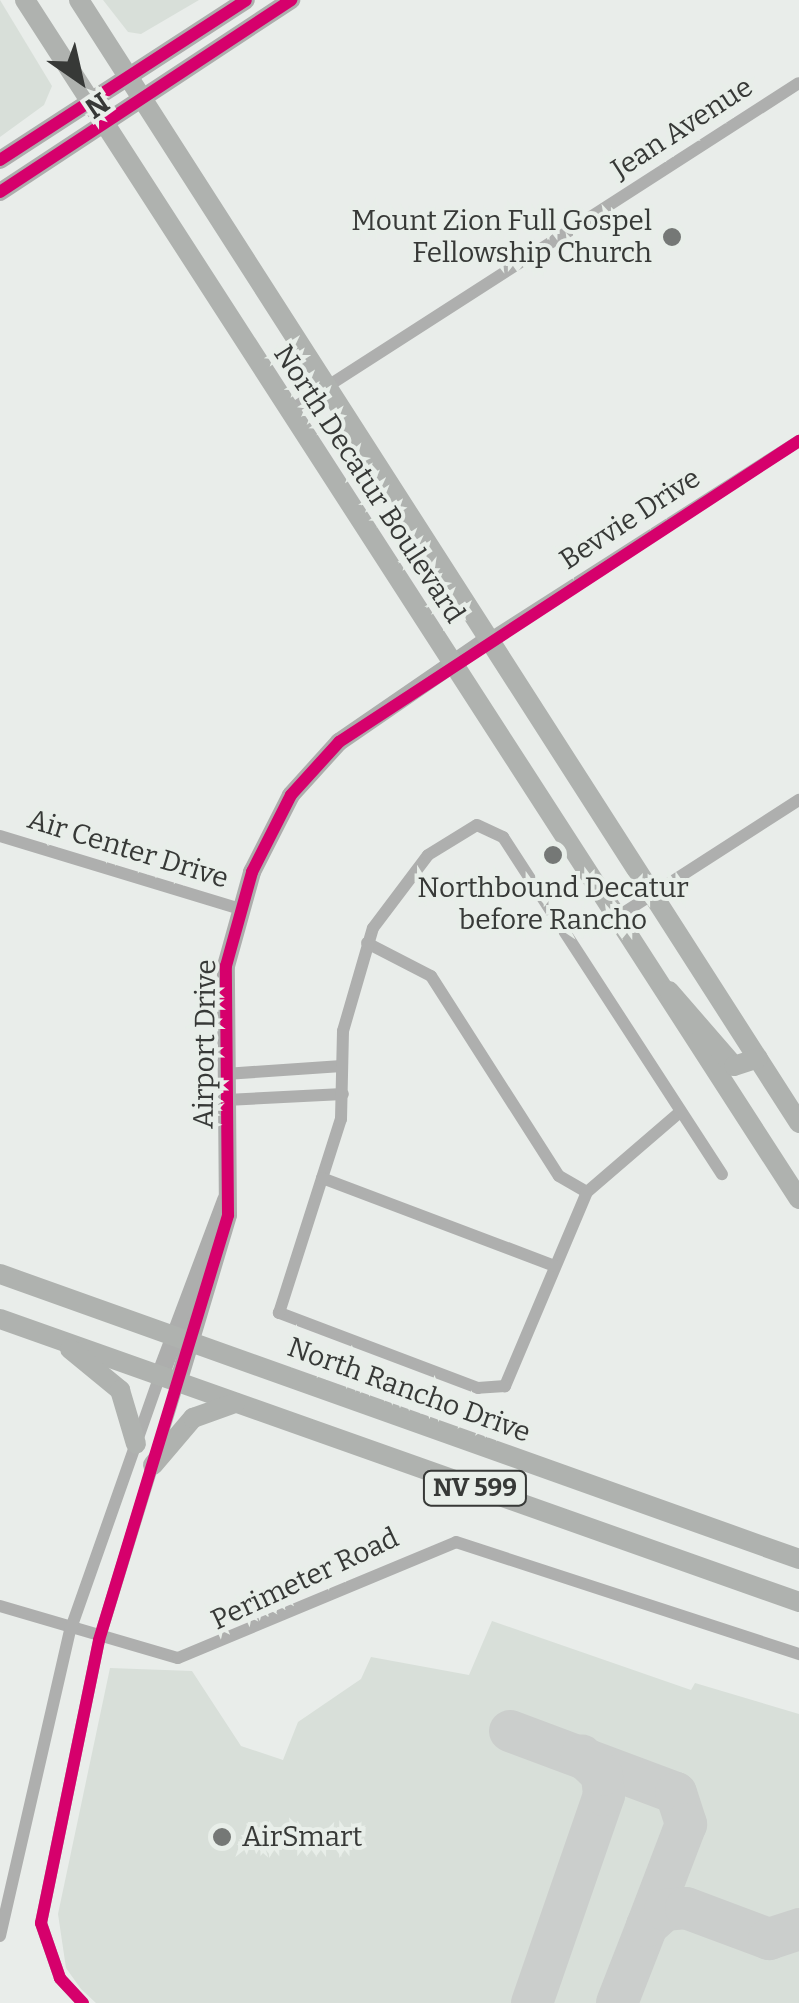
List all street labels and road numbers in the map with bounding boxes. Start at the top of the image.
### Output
street label: Jean Avenue [605,70,759,186]
street label: North Decatur Boulevard [266,339,472,629]
street label: Bevvie Drive [553,461,707,577]
street label: Air Center Drive [24,803,232,895]
street label: Airport Drive [187,959,223,1129]
street label: North Rancho Drive [283,1330,535,1450]
road number: NV 599 [422,1468,528,1508]
street label: Perimeter Road [206,1521,404,1637]

